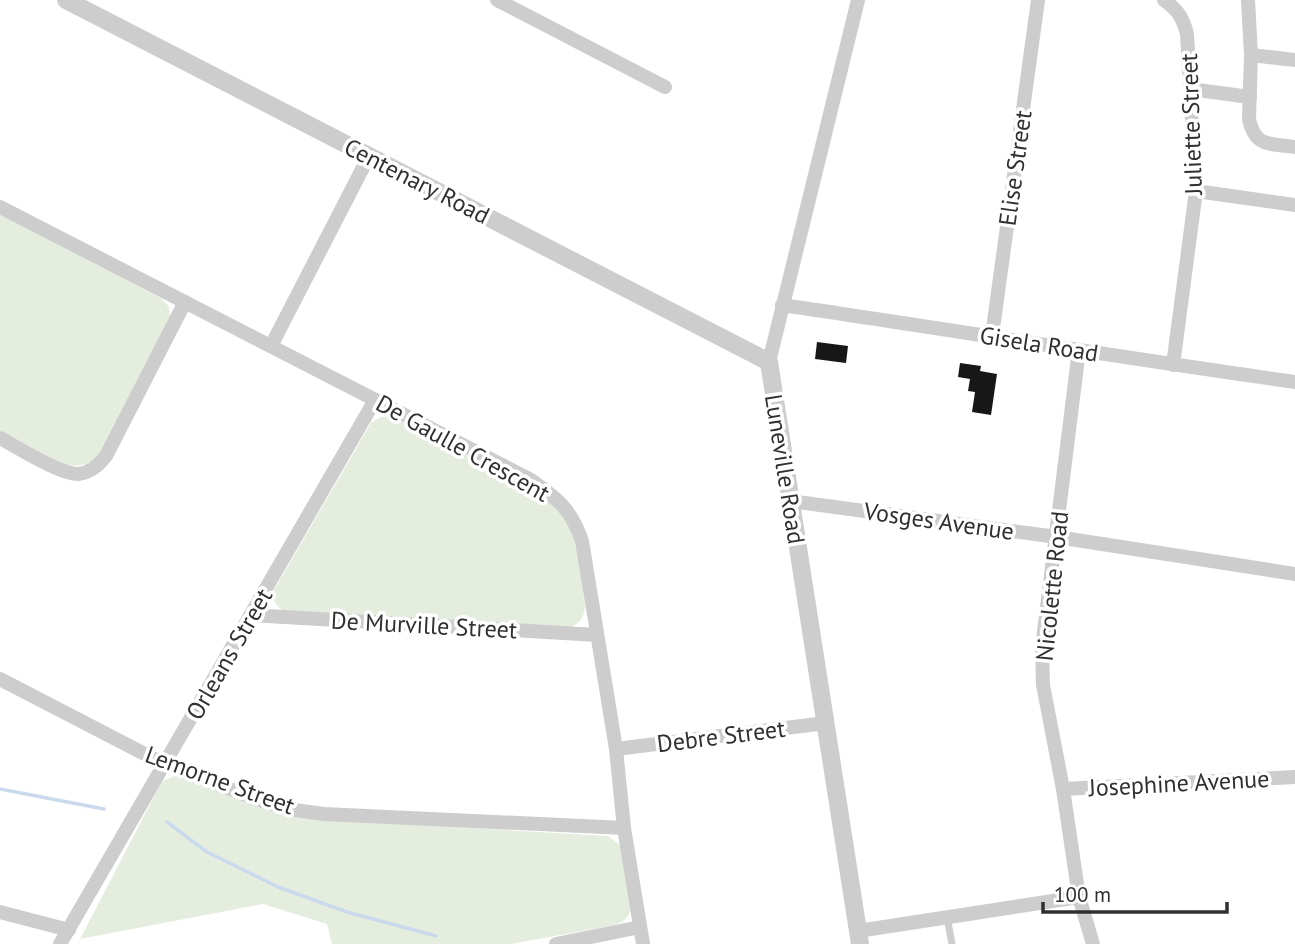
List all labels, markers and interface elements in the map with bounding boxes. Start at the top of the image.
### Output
street label: Juliette Street [1173,53,1209,196]
street label: Elise Street [992,108,1038,228]
street label: Centenary Road [339,131,495,231]
street label: Gisela Road [978,319,1100,369]
street label: De Gaulle Crescent [371,387,555,509]
street label: Luneville Road [758,392,812,546]
street label: Vosges Avenue [861,495,1016,547]
street label: Nicolette Road [1029,510,1075,662]
street label: Orleans Street [179,583,279,725]
street label: De Murville Street [330,605,518,645]
street label: Debre Street [655,713,787,759]
street label: Lemorne Street [141,739,299,821]
street label: Josephine Avenue [1087,763,1270,803]
scale bar [1043,870,1227,914]
text: 100 m [1054,881,1111,908]

